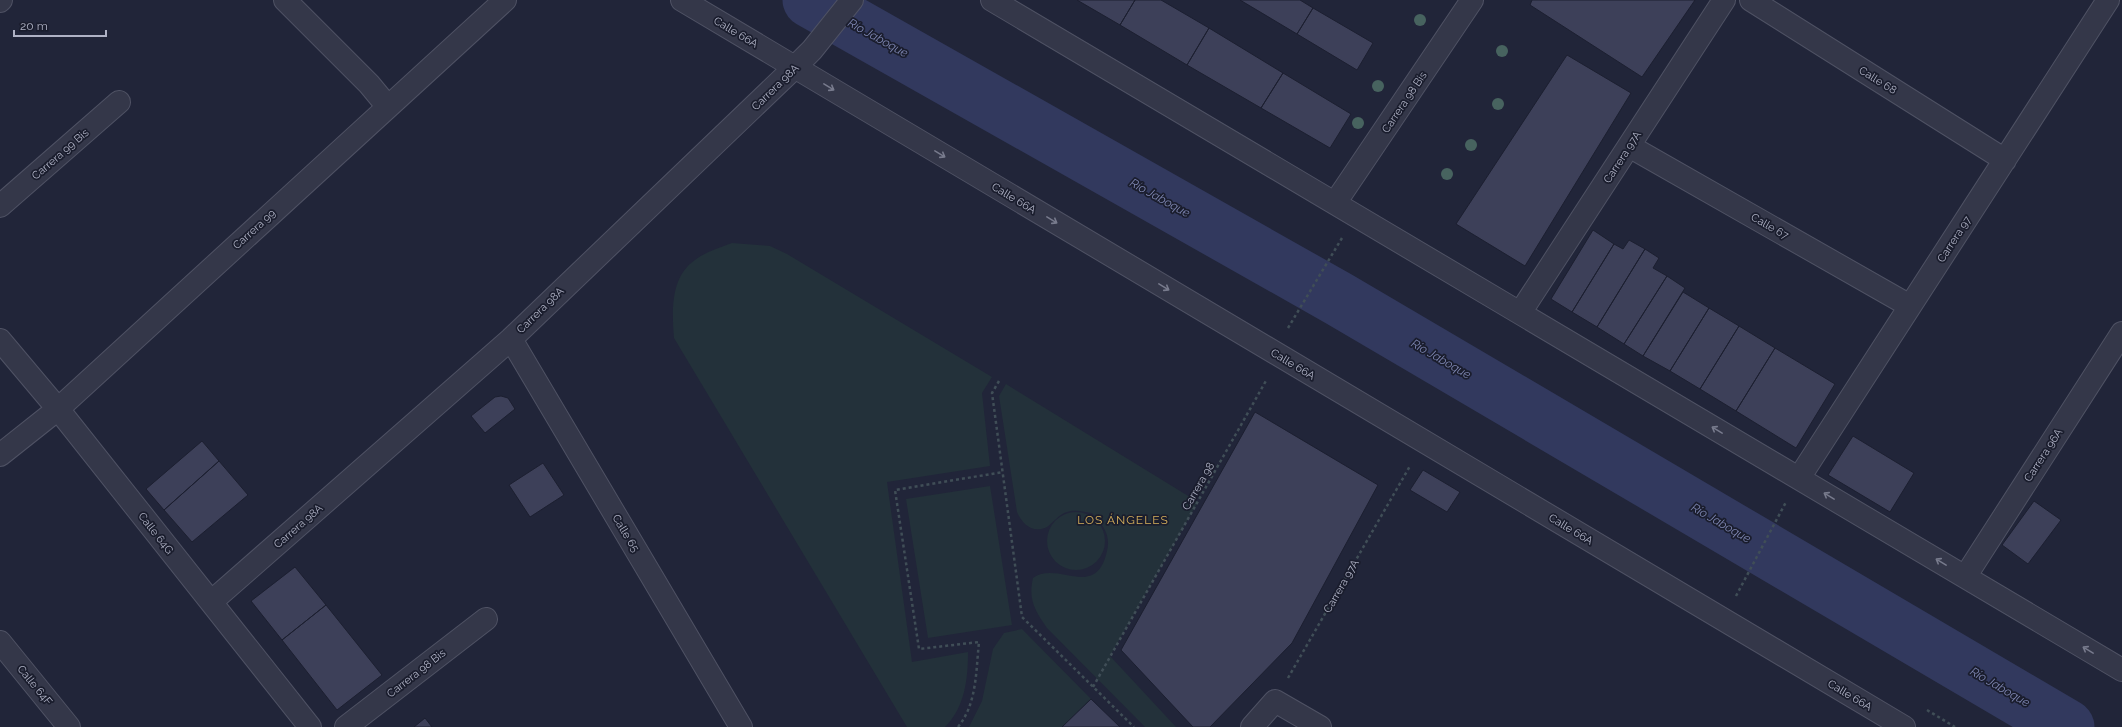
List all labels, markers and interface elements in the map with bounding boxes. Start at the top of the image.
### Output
scale bar [14,12,106,38]
street label: Calle 66A [711,14,761,51]
water label: Río Jaboque [845,16,911,61]
text: 20 m [20,19,48,33]
street label: Carrera 98A [749,61,802,113]
street label: Calle 68 [1857,64,1899,97]
street label: Carrera 98 Bis [1379,69,1430,135]
one-way arrow [823,84,835,92]
street label: Carrera 99 Bis [29,126,91,183]
street label: Carrera 97A [1601,128,1644,186]
one-way arrow [934,150,946,158]
water label: Río Jaboque [1127,176,1193,221]
street label: Calle 66A [989,180,1039,217]
street label: Carrera 99 [230,207,278,252]
street label: Calle 67 [1749,210,1791,242]
street label: Carrera 97 [1935,214,1974,265]
one-way arrow [1046,217,1058,225]
one-way arrow [1158,283,1170,291]
street label: Carrera 98A [514,284,567,336]
water label: Río Jaboque [1409,336,1474,382]
street label: Calle 66A [1268,346,1318,383]
one-way arrow [1711,425,1723,433]
street label: Carrera 96A [2021,426,2066,484]
street label: Carrera 98 [1180,460,1217,513]
one-way arrow [1824,492,1835,500]
water label: Río Jaboque [1689,500,1754,546]
street label: Carrera 98A [271,501,326,551]
street label: Calle 64G [135,510,176,557]
street label: Calle 66A [1546,511,1596,548]
street label: Calle 65 [609,512,642,554]
district label: LOS ÁNGELES [1077,513,1169,527]
street label: Carrera 97A [1321,557,1362,615]
one-way arrow [1935,558,1947,566]
street label: Carrera 98 Bis [384,646,448,700]
one-way arrow [2082,646,2094,654]
street label: Calle 64F [14,663,55,708]
water label: Río Jaboque [1968,664,2033,710]
street label: Calle 66A [1825,677,1875,714]

